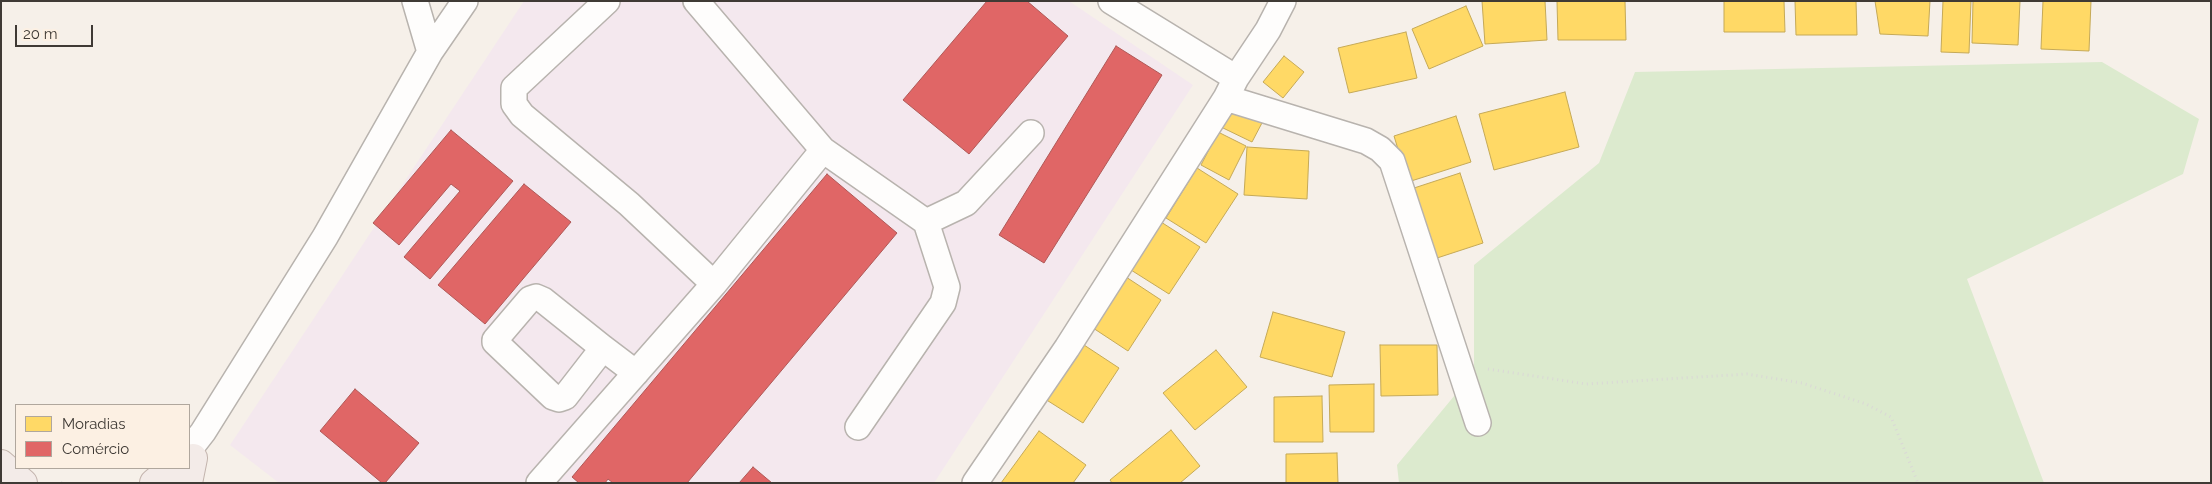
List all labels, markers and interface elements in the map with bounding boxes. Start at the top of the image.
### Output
scale bar [18,15,95,47]
text: 20 m [23,25,58,43]
legend [15,404,190,469]
text: Moradias [62,415,125,433]
text: Comércio [62,440,129,458]

